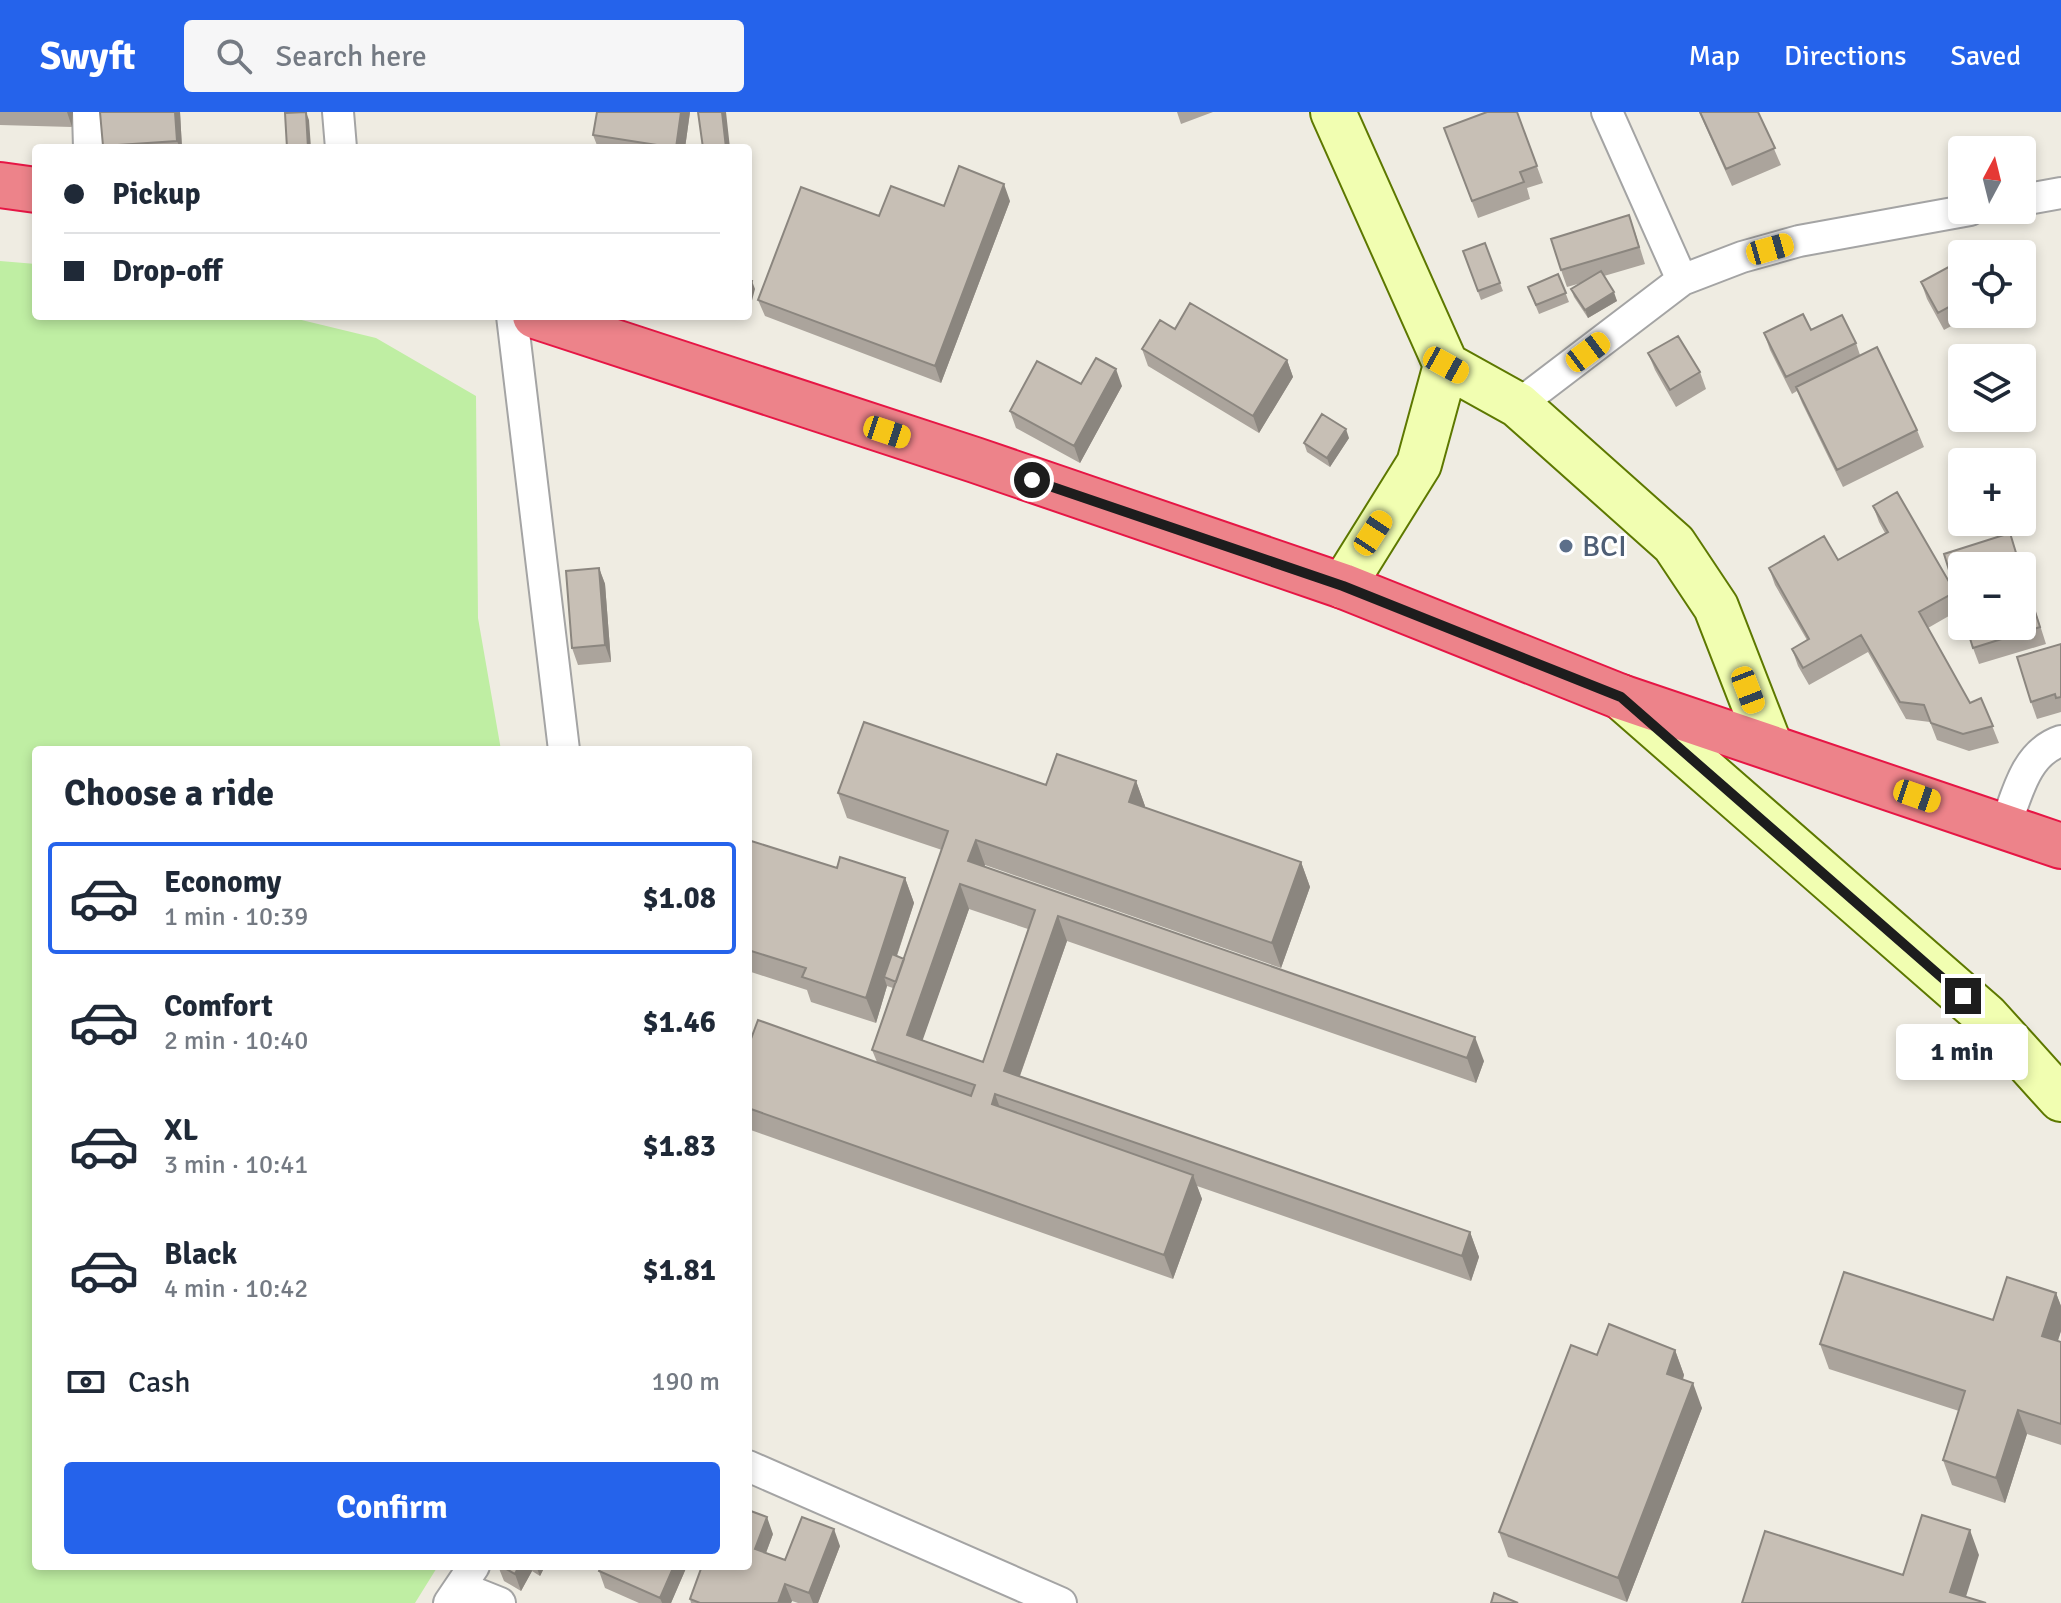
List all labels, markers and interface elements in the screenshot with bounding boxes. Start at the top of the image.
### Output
search box [184,20,744,92]
text: Swyft [40,33,136,80]
icon: search [212,34,256,78]
text: Search here [276,38,427,75]
text: Map [1688,39,1740,73]
text: Directions [1784,39,1906,73]
text: Saved [1950,39,2021,73]
north arrow [1948,136,2036,224]
map controls [1948,136,2036,640]
text: Pickup [112,176,201,213]
car [1744,231,1796,267]
button: locate [1948,240,2036,328]
text: Drop-off [112,253,222,290]
car [1562,328,1614,376]
car [1419,343,1473,387]
button: layers [1948,344,2036,432]
car [860,413,914,451]
button: + [1948,448,2036,536]
route start [1014,462,1050,498]
car [1350,506,1396,560]
place label: BCI [1582,528,1627,565]
marker: BCI [1557,537,1575,555]
button: − [1948,552,2036,640]
car [1728,663,1768,717]
text: Choose a ride [64,771,274,816]
car [1890,777,1944,815]
icon: car [68,862,140,934]
text: Economy [164,864,281,901]
text: $1.08 [643,880,716,917]
text: 1 min · 10:39 [164,901,308,933]
route end [1945,978,1981,1014]
icon: car [68,986,140,1058]
text: Comfort [164,988,273,1025]
text: $1.46 [643,1004,716,1041]
callout: 1 min [1897,1024,2029,1080]
text: 2 min · 10:40 [164,1025,308,1057]
text: 1 min [1931,1036,1993,1068]
icon: car [68,1110,140,1182]
text: XL [164,1112,198,1149]
text: $1.83 [643,1128,716,1165]
text: 3 min · 10:41 [164,1149,308,1181]
icon: car [68,1234,140,1306]
text: Black [164,1236,237,1273]
text: $1.81 [643,1252,716,1289]
text: 4 min · 10:42 [164,1273,308,1305]
icon: cash [64,1360,108,1404]
text: Cash [128,1364,191,1401]
text: 190 m [651,1366,720,1398]
button: Confirm [64,1462,720,1554]

